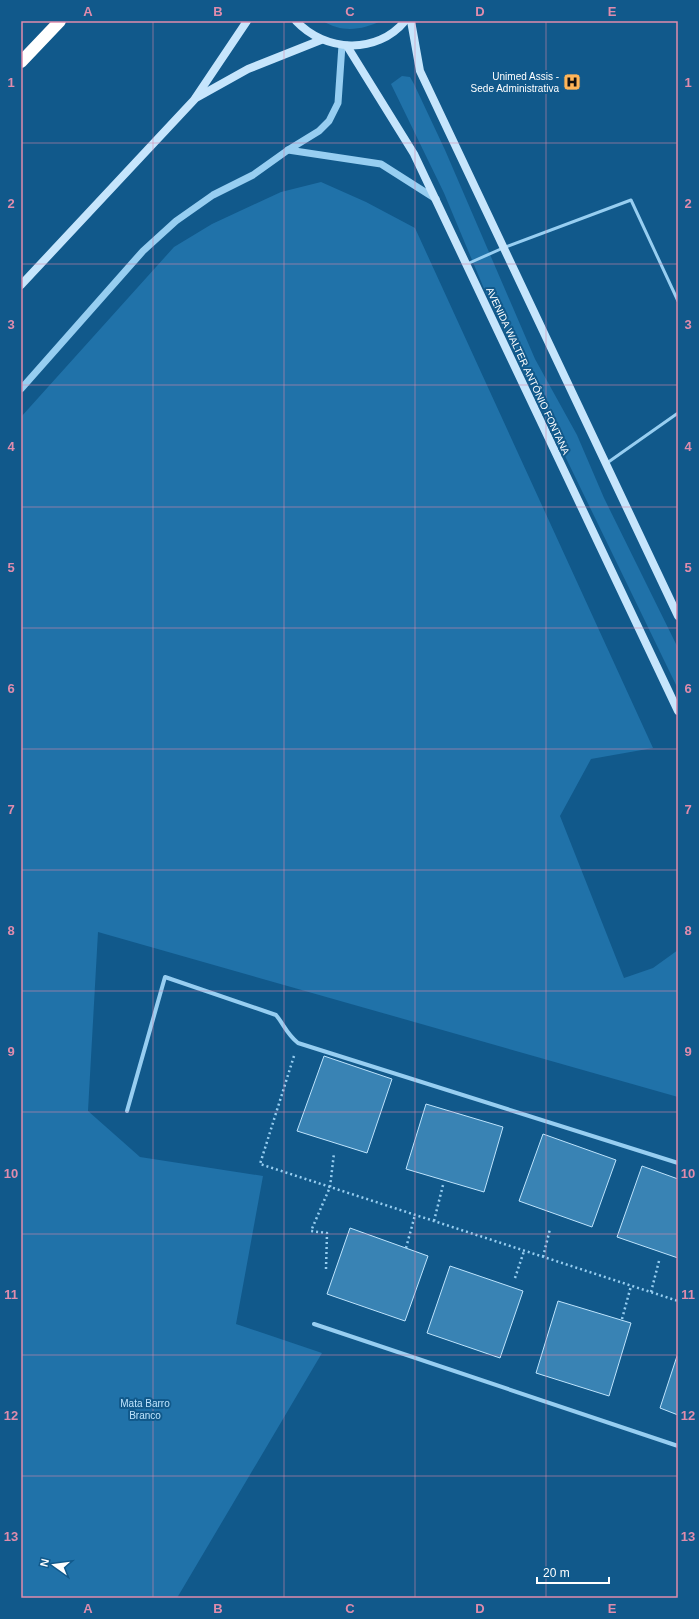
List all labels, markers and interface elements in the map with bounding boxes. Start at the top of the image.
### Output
text: A [83,4,93,19]
text: B [213,4,223,19]
text: C [345,4,355,19]
text: D [475,4,485,19]
text: E [608,4,617,19]
place label: Unimed Assis - Sede Administrativa [471,71,559,94]
hospital icon: Unimed Assis - Sede Administrativa [562,72,582,92]
text: 1 [7,75,15,90]
text: 1 [684,75,692,90]
text: 2 [7,196,15,211]
text: 2 [684,196,692,211]
street label: AVENIDA WALTER ANTÔNIO FONTANA [484,285,573,457]
text: 3 [7,317,15,332]
text: 3 [684,317,692,332]
text: 4 [7,439,15,454]
text: 4 [684,439,692,454]
text: 5 [7,560,15,575]
text: 5 [684,560,692,575]
text: 6 [7,681,15,696]
text: 6 [684,681,692,696]
text: 7 [7,802,15,817]
text: 7 [684,802,692,817]
text: 8 [7,923,15,938]
text: 8 [684,923,692,938]
text: 9 [7,1044,15,1059]
text: 9 [684,1044,692,1059]
text: 10 [4,1166,18,1181]
text: 10 [681,1166,695,1181]
text: 11 [4,1287,18,1302]
text: 11 [681,1287,695,1302]
park label: Mata Barro Branco [120,1398,170,1421]
text: 12 [4,1408,18,1423]
text: 12 [681,1408,695,1423]
text: 13 [4,1529,18,1544]
text: 13 [681,1529,695,1544]
north arrow [34,1545,74,1585]
text: N [38,1557,51,1568]
scale bar [537,1559,609,1585]
text: 20 m [543,1566,570,1580]
text: A [83,1601,93,1616]
text: B [213,1601,223,1616]
text: C [345,1601,355,1616]
text: D [475,1601,485,1616]
text: E [608,1601,617,1616]

